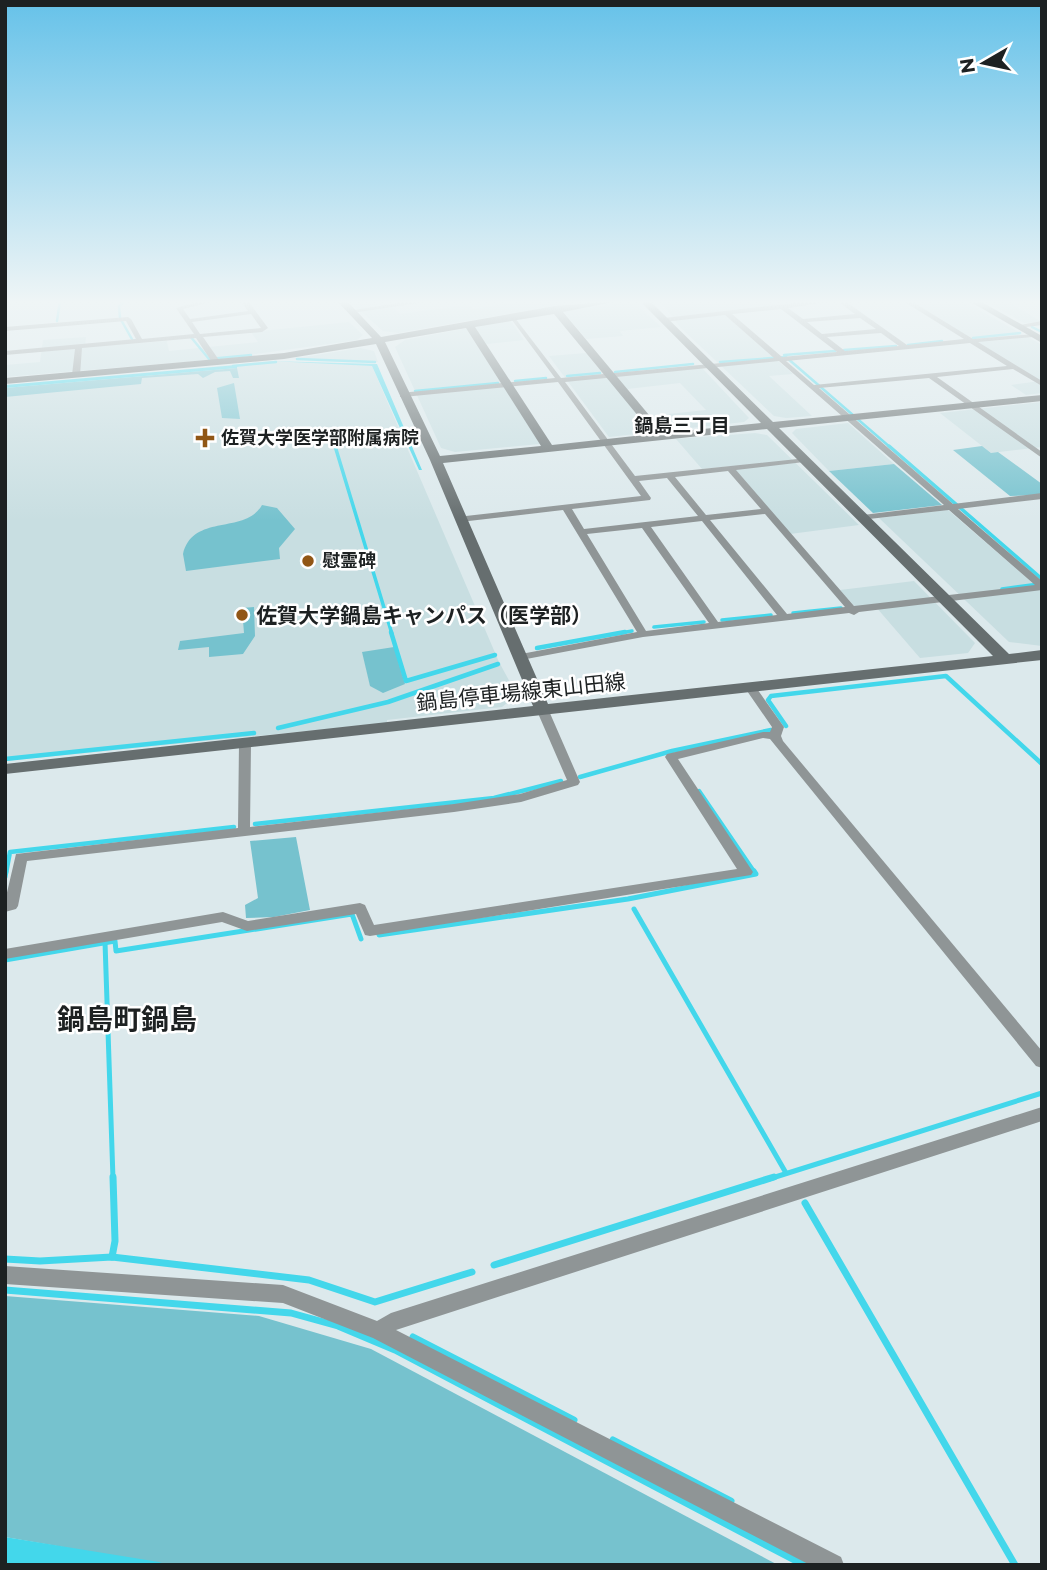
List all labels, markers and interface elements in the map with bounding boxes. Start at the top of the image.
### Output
north arrow [949,28,1019,98]
text: N [955,56,980,75]
district label: 鍋島三丁目 [633,414,730,437]
place label: 佐賀大学医学部附属病院 [221,427,419,449]
marker: 佐賀大学医学部附属病院 [195,428,215,448]
place label: 慰霊碑 [322,550,376,572]
marker: 慰霊碑 [300,553,316,569]
place label: 佐賀大学鍋島キャンパス（医学部） [256,603,592,628]
marker: 佐賀大学鍋島キャンパス（医学部） [234,607,250,623]
street label: 鍋島停車場線東山田線 [415,669,627,715]
district label: 鍋島町鍋島 [57,1002,197,1036]

